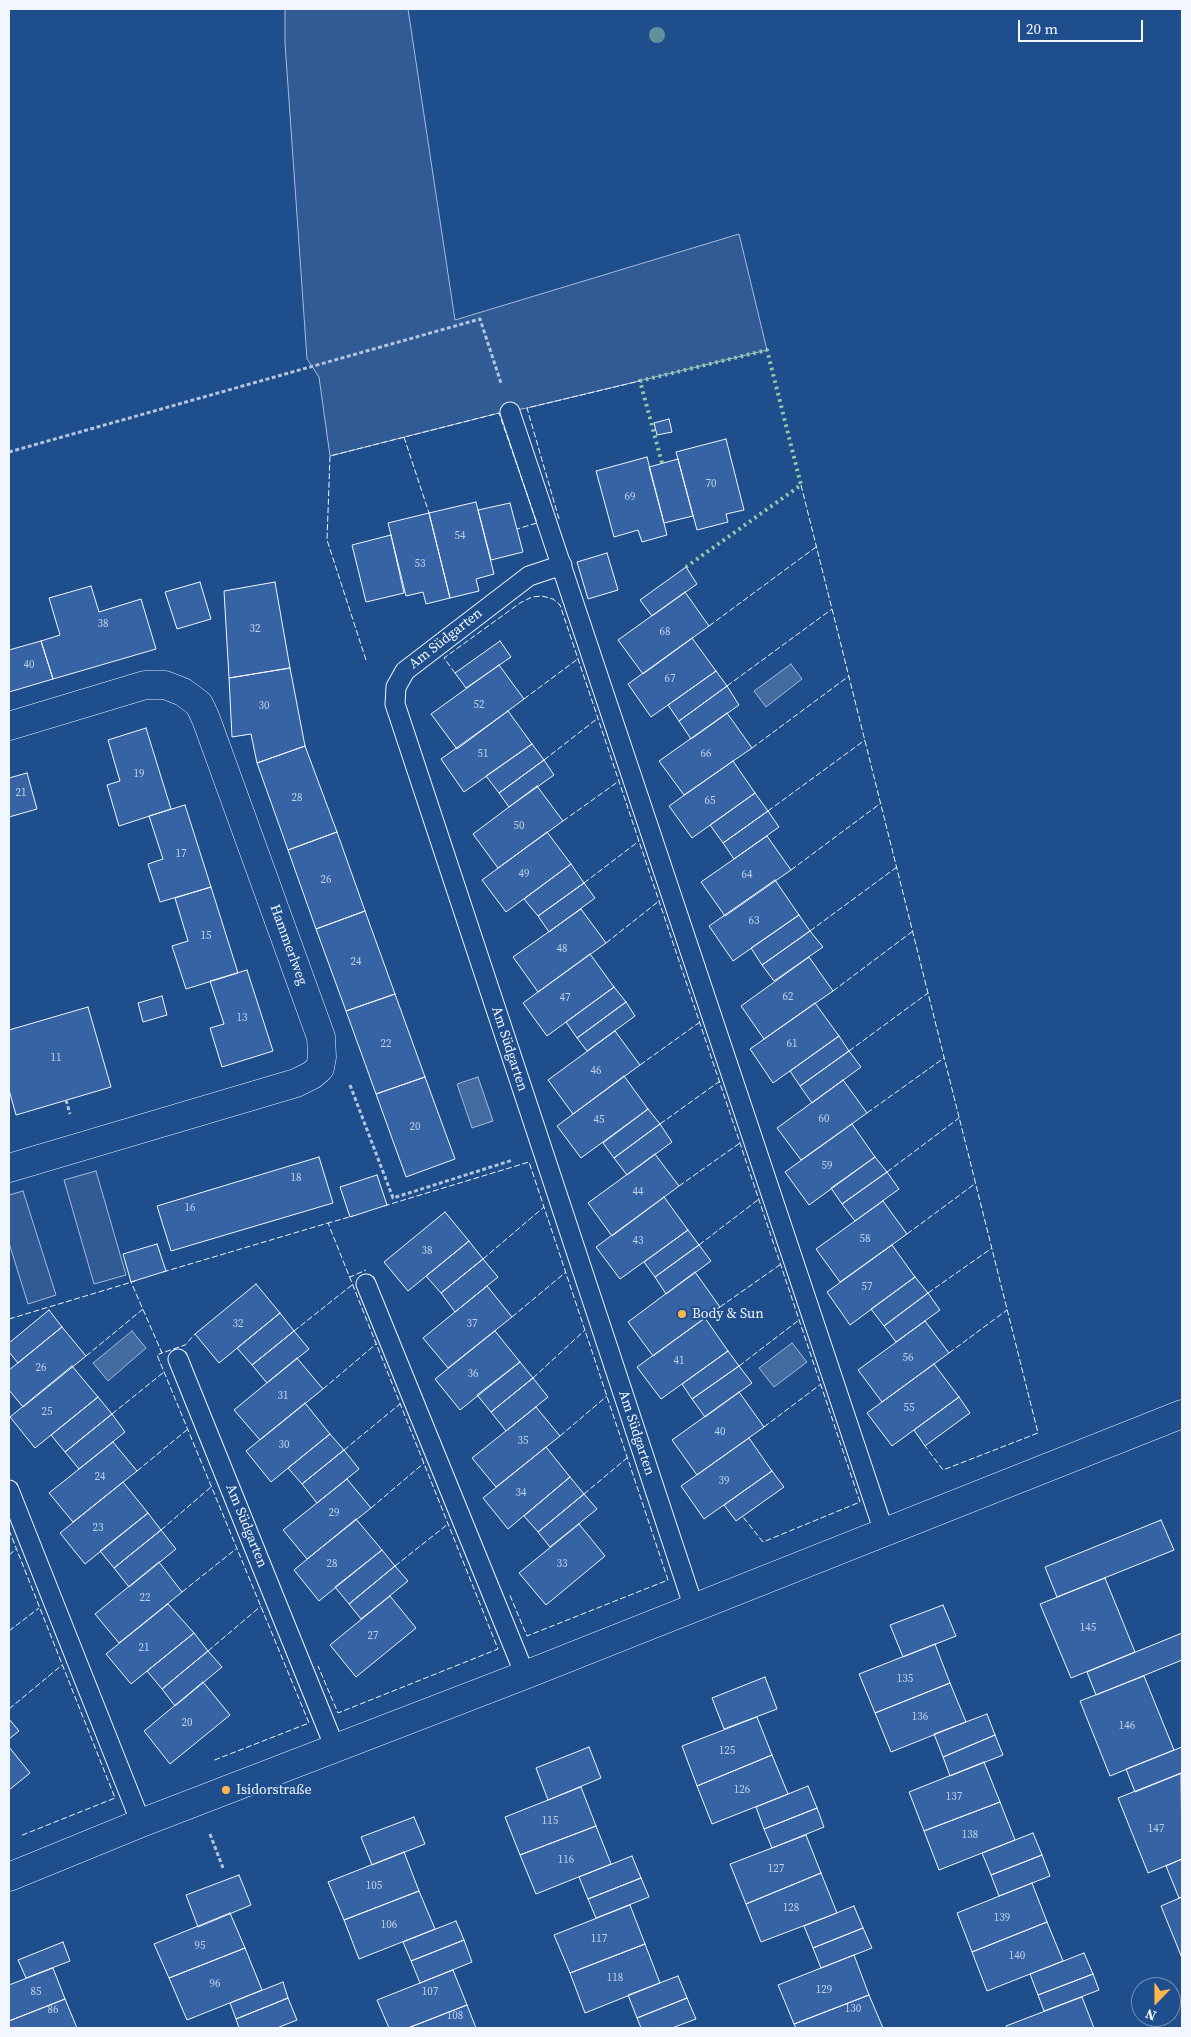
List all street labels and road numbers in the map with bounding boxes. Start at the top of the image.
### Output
street label: Am Südgarten [406,605,486,673]
street label: Hammerlweg [266,902,310,988]
street label: Am Südgarten [487,1004,531,1094]
street label: Am Südgarten [614,1388,658,1478]
street label: Am Südgarten [222,1482,270,1570]

